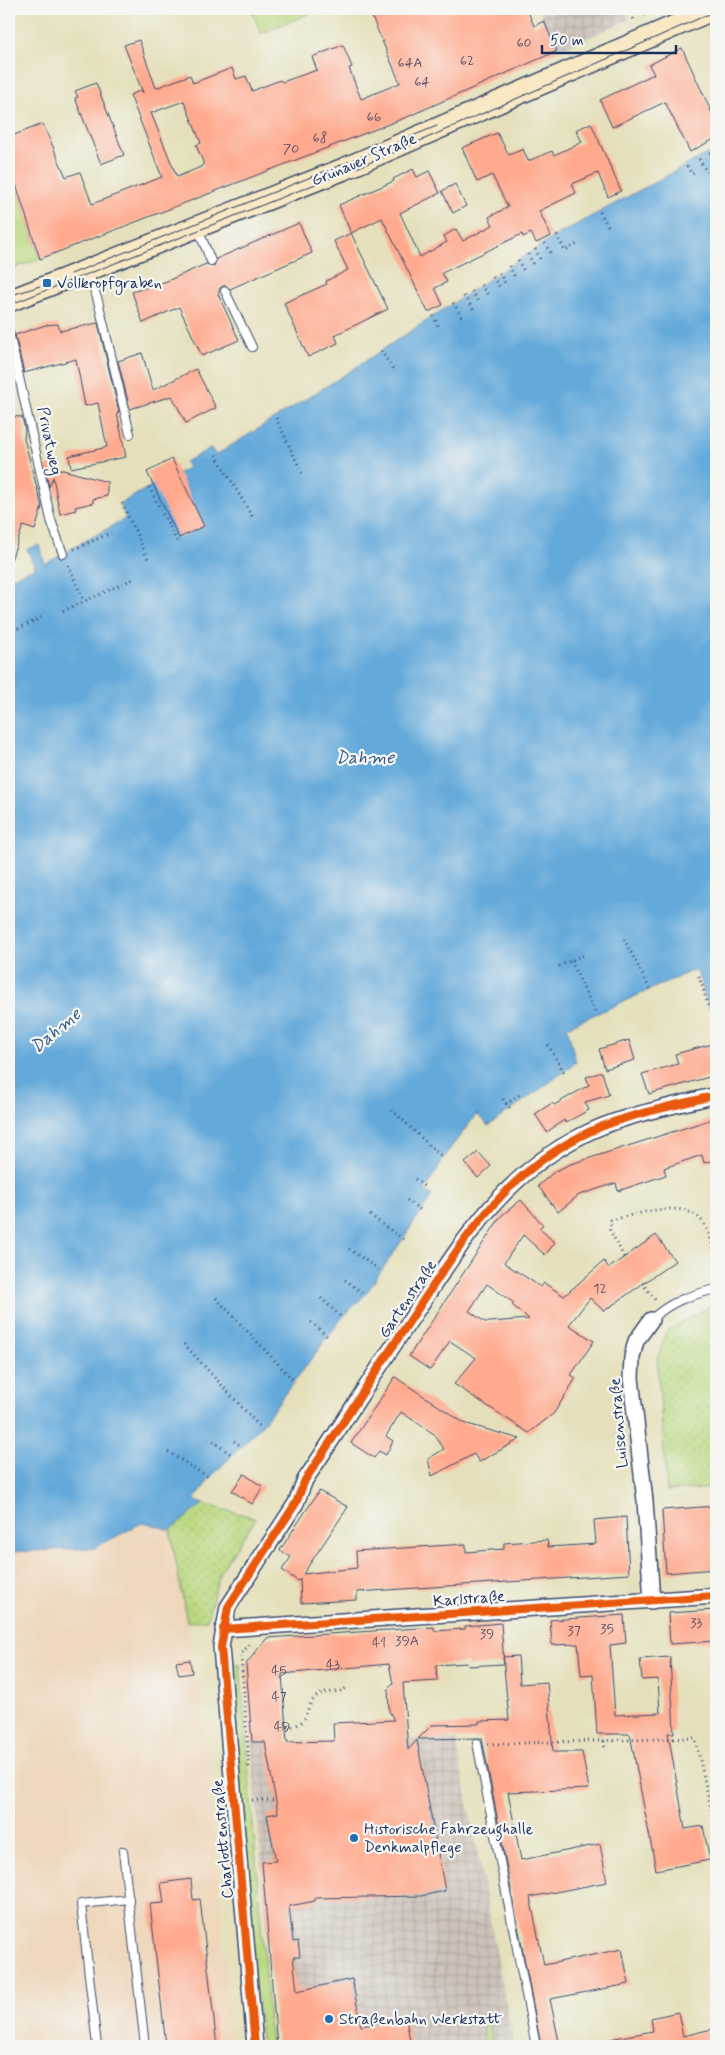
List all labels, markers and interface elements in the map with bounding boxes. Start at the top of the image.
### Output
scale bar [542,22,676,54]
text: 50 m [550,31,584,51]
house number: 60 [516,34,532,52]
house number: 62 [460,52,474,70]
house number: 64A [398,54,422,72]
house number: 64 [414,73,430,91]
house number: 66 [367,108,382,126]
street label: Grünauer Straße [308,128,420,192]
house number: 68 [313,129,327,147]
house number: 70 [283,140,299,158]
place label: Vollkropfgraben [57,273,162,295]
marker: Vollkropfgraben [41,277,53,289]
street label: Privatweg [31,405,66,477]
water label: Dahme [336,746,395,770]
water label: Dahme [26,1002,87,1059]
street label: Gartenstraße [374,1256,442,1342]
house number: 12 [593,1280,607,1298]
street label: Luisenstraße [605,1377,633,1469]
street label: Karlstraße [432,1586,506,1612]
house number: 33 [690,1614,702,1632]
house number: 35 [600,1620,614,1638]
house number: 37 [567,1622,581,1640]
house number: 39 [480,1625,494,1643]
house number: 39A [395,1632,419,1650]
house number: 41 [372,1634,386,1652]
house number: 43 [326,1656,340,1674]
house number: 45 [271,1662,287,1680]
house number: 47 [271,1688,287,1706]
house number: 49 [274,1718,290,1736]
street label: Charlottenstraße [207,1778,239,1900]
place label: Historische Fahrzeughalle Denkmalpflege [364,1819,534,1858]
marker: Historische Fahrzeughalle Denkmalpflege [348,1832,360,1844]
place label: Straßenbahn Werkstatt [339,2009,503,2030]
marker: Straßenbahn Werkstatt [323,2013,335,2025]

